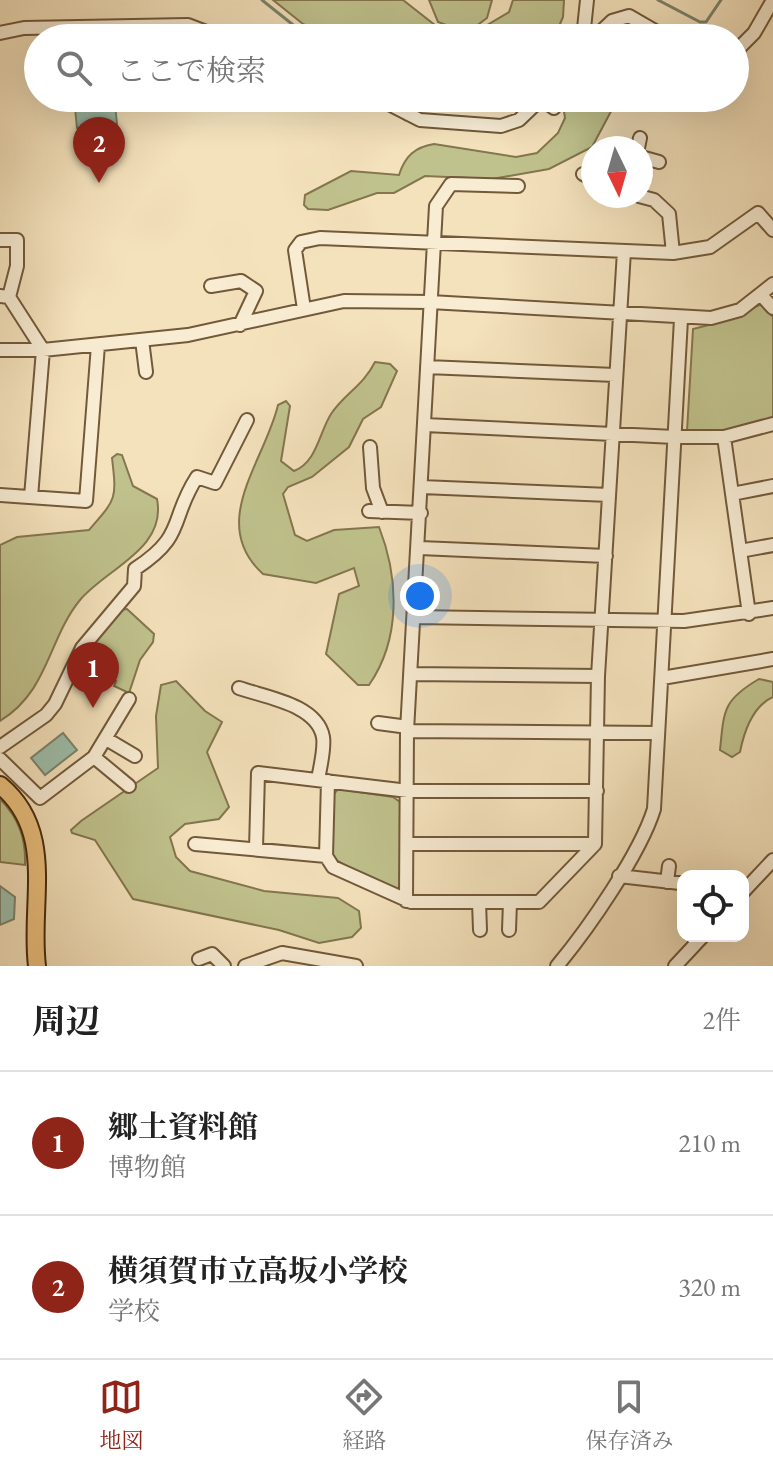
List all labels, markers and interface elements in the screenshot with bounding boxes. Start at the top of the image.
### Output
search box [24,24,749,112]
icon: search [52,46,96,90]
text: ここで検索 [116,51,266,90]
pin: 2 [73,117,125,183]
north arrow [581,136,653,208]
your location [400,576,440,616]
pin: 1 [67,642,119,708]
map controls [677,870,749,942]
button: locate [677,870,749,942]
text: 周辺 [32,999,100,1043]
text: 2件 [703,1003,741,1037]
text: 郷土資料館 [108,1107,258,1146]
text: 1 [51,1126,65,1160]
text: 210 m [678,1126,741,1160]
text: 博物館 [108,1150,186,1184]
text: 横須賀市立高坂小学校 [108,1251,408,1290]
text: 2 [51,1270,65,1304]
text: 320 m [678,1270,741,1304]
text: 学校 [108,1294,160,1328]
tab: 地図 [99,1375,144,1455]
tab: 経路 [342,1375,387,1455]
tab: 保存済み [585,1375,674,1455]

